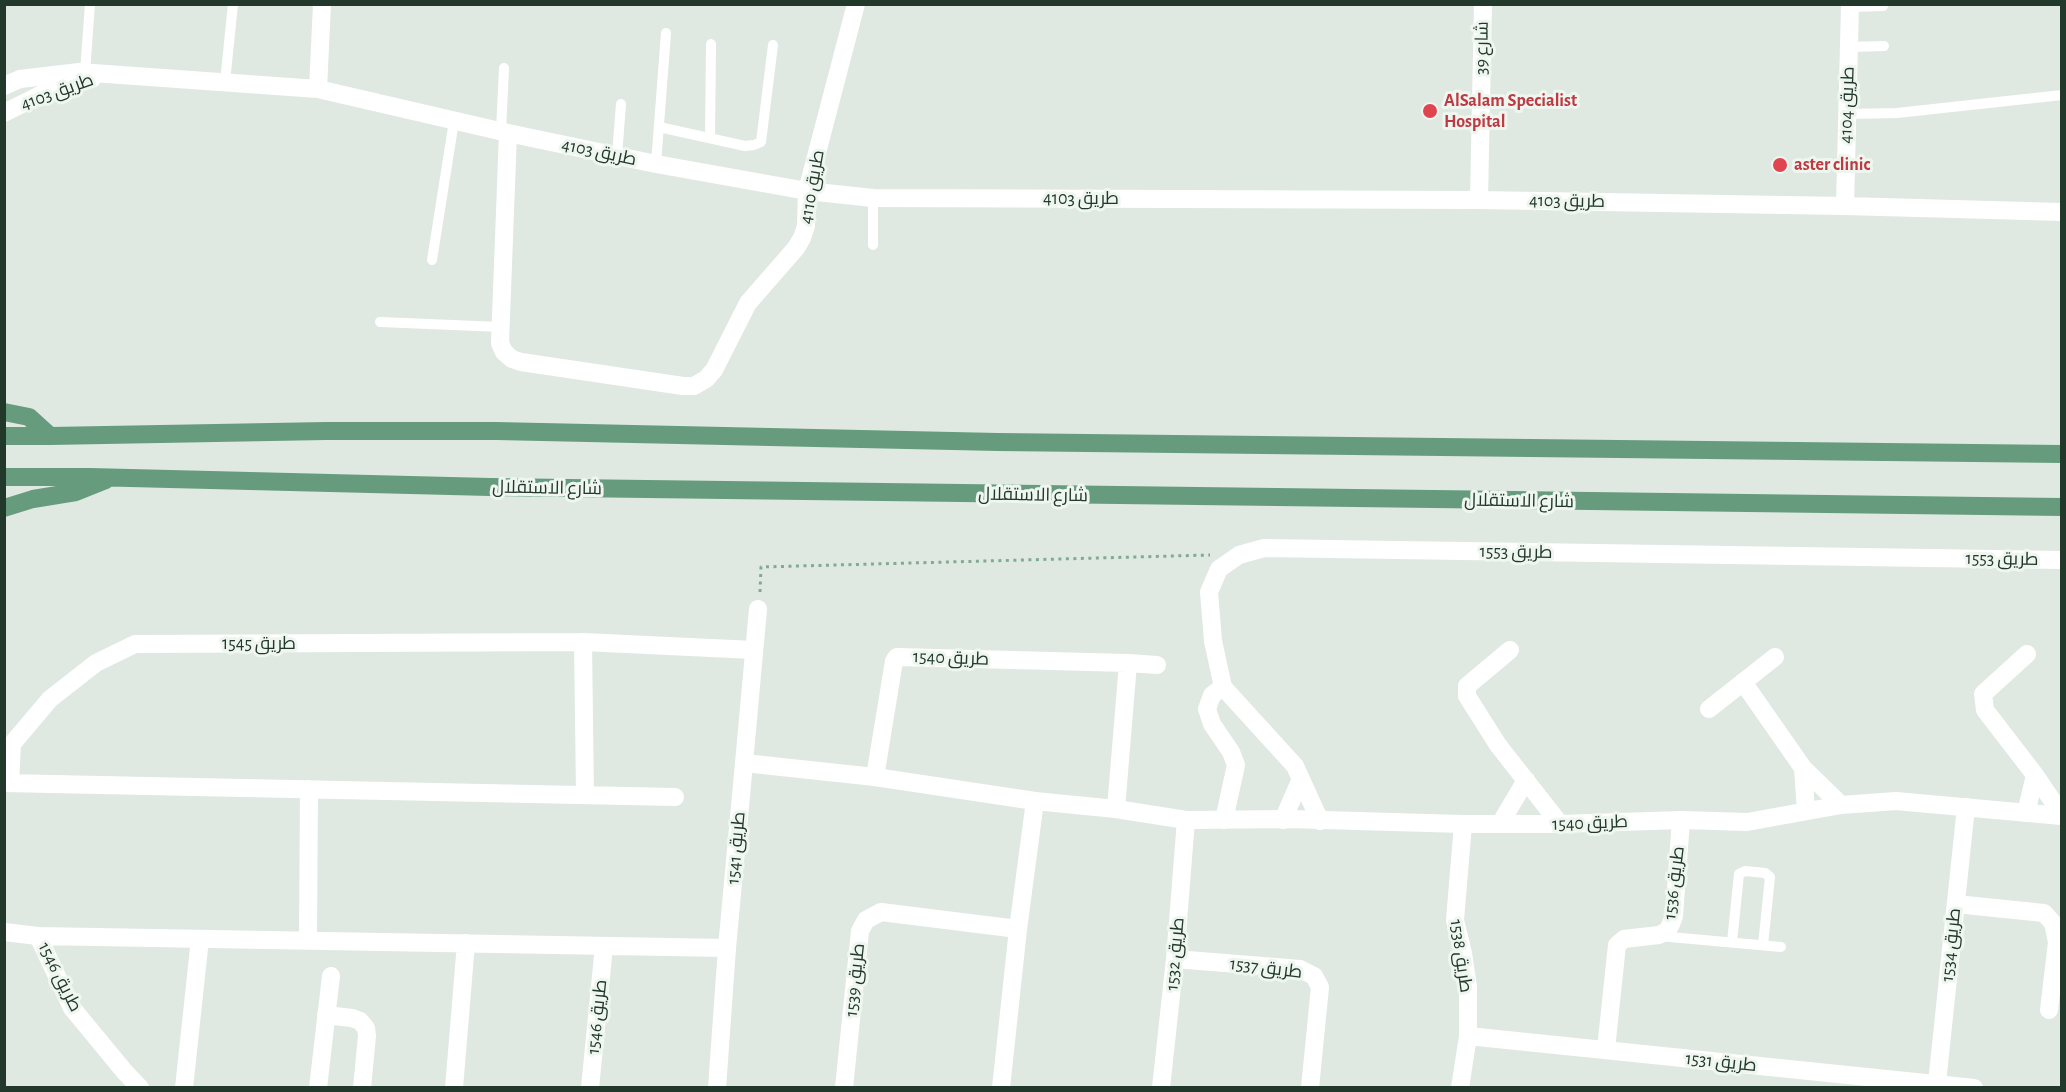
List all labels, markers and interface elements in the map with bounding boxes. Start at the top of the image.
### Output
street label: شارع 39 [1471,21,1493,75]
street label: طريق 4104 [1835,66,1859,144]
street label: طريق 4103 [18,69,96,115]
place label: AlSalam Specialist Hospital [1444,90,1577,132]
marker: AlSalam Specialist Hospital [1421,102,1439,120]
street label: طريق 4103 [560,134,638,170]
street label: طريق 4110 [795,148,829,226]
place label: aster clinic [1794,154,1870,176]
marker: aster clinic [1771,156,1789,174]
street label: طريق 4103 [1043,188,1119,210]
street label: طريق 4103 [1529,190,1605,212]
street label: شارع الاستقلال [492,476,602,500]
street label: شارع الاستقلال [978,483,1088,507]
street label: شارع الاستقلال [1464,489,1574,513]
street label: طريق 1553 [1479,541,1553,563]
street label: طريق 1553 [1965,548,2039,570]
street label: طريق 1545 [222,633,296,655]
street label: طريق 1540 [913,646,989,670]
street label: طريق 1541 [722,811,750,885]
street label: طريق 1540 [1552,811,1628,835]
street label: طريق 1536 [1659,845,1689,921]
street label: طريق 1534 [1936,907,1966,983]
street label: طريق 1532 [1161,916,1189,992]
street label: طريق 1538 [1445,918,1477,994]
street label: طريق 1546 [33,939,87,1015]
street label: طريق 1539 [840,942,870,1018]
street label: طريق 1537 [1229,953,1303,983]
street label: طريق 1546 [582,979,612,1055]
street label: طريق 1531 [1684,1048,1758,1076]

